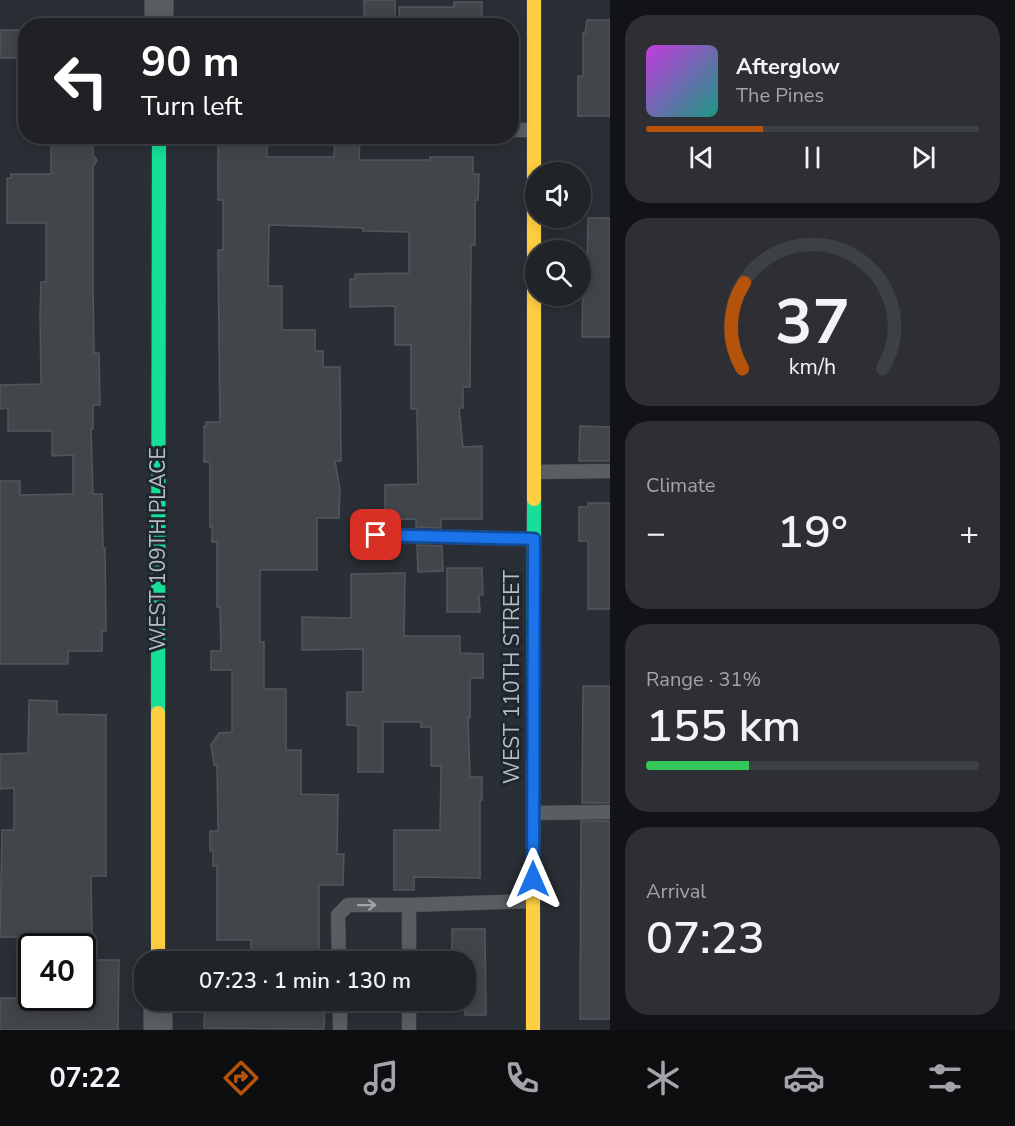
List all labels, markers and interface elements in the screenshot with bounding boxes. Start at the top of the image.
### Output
text: 90 m [141,34,240,91]
icon: left [42,42,120,120]
text: Afterglow [736,52,840,82]
text: The Pines [736,82,824,109]
text: Turn left [141,88,242,125]
icon: previous [685,141,718,174]
icon: pause [796,141,829,174]
icon: next [907,141,940,174]
map controls [525,162,591,306]
button: sound [525,162,591,228]
button: search [525,240,591,306]
text: 37 [775,280,850,365]
text: km/h [789,352,836,382]
street label: WEST 109TH PLACE [144,447,172,651]
text: Climate [646,472,715,499]
text: 19° [777,502,848,563]
pin [350,509,401,560]
text: − [646,511,666,556]
text: + [959,511,979,556]
icon: arrive [359,518,392,551]
street label: WEST 110TH STREET [498,570,526,784]
text: Range · 31% [646,666,761,693]
text: 155 km [646,696,801,757]
position arrow [501,847,565,911]
text: Arrival [646,878,706,905]
one-way arrow [357,899,377,911]
text: 07:23 [646,908,765,969]
speed limit sign: 40 [18,933,96,1011]
text: 07:23 · 1 min · 130 m [199,966,411,996]
icon: directions [220,1057,262,1099]
icon: music [360,1057,402,1099]
icon: phone [501,1057,543,1099]
icon: climate [642,1057,684,1099]
icon: car [783,1057,825,1099]
icon: filters [924,1057,966,1099]
text: 07:22 [49,1060,121,1097]

